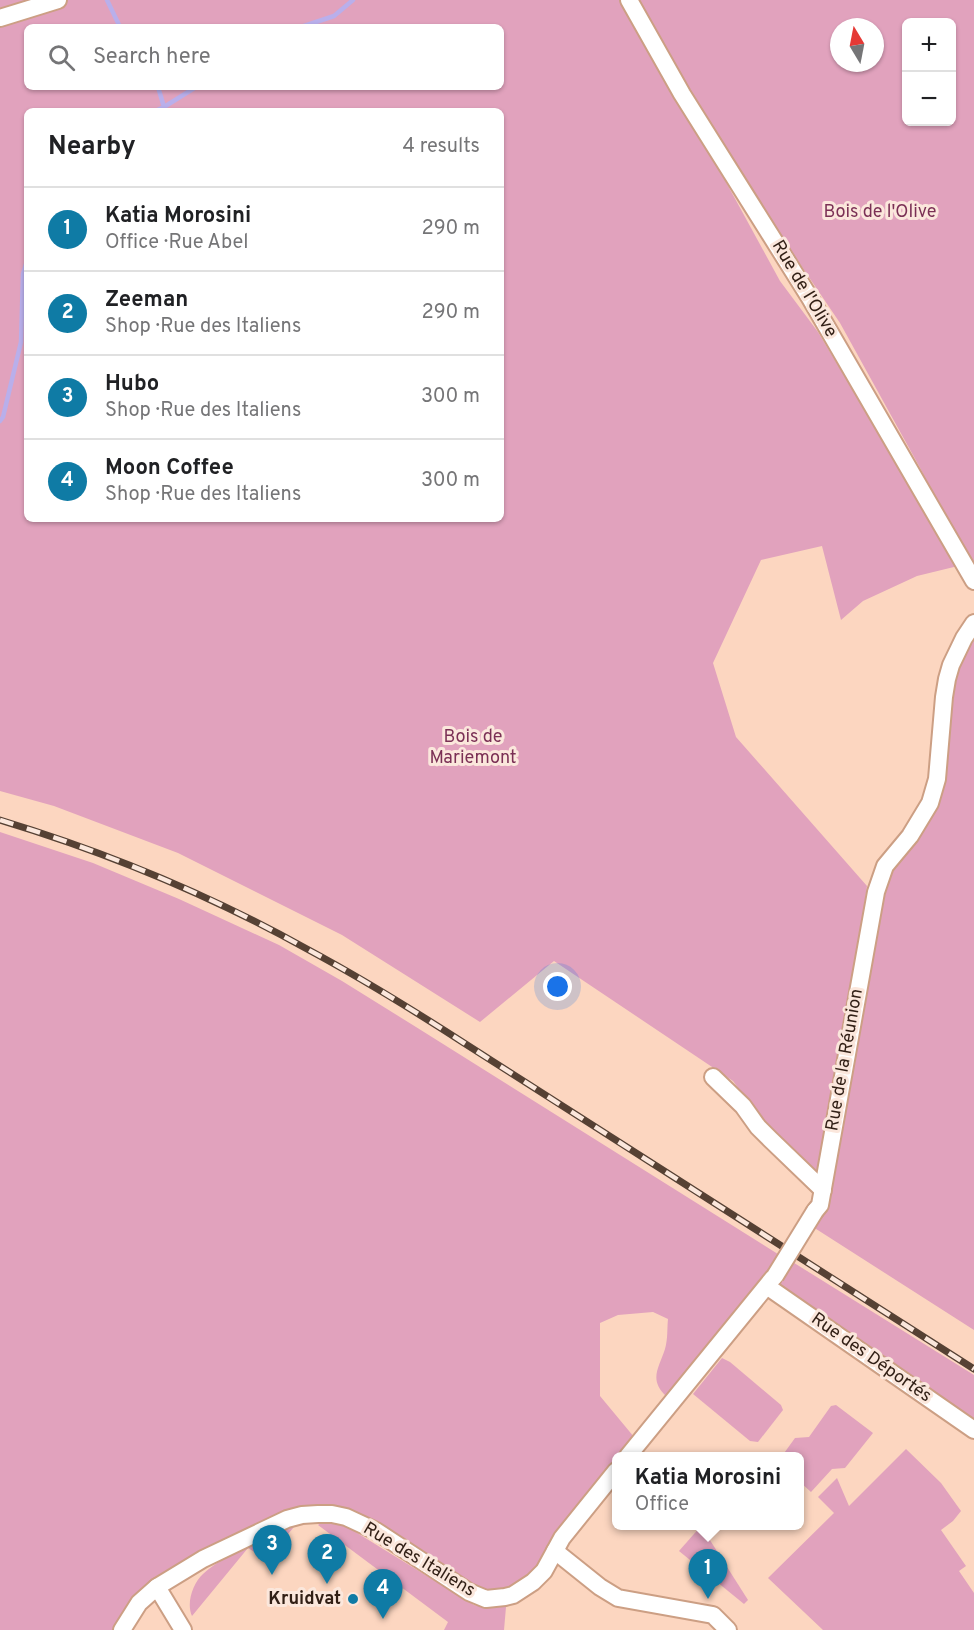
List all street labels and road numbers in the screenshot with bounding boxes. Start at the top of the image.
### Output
street label: Rue de l'Olive [766,236,842,342]
street label: Rue de la Réunion [821,987,869,1133]
street label: Rue des Déportés [806,1308,936,1408]
street label: Rue des Italiens [359,1517,479,1603]

